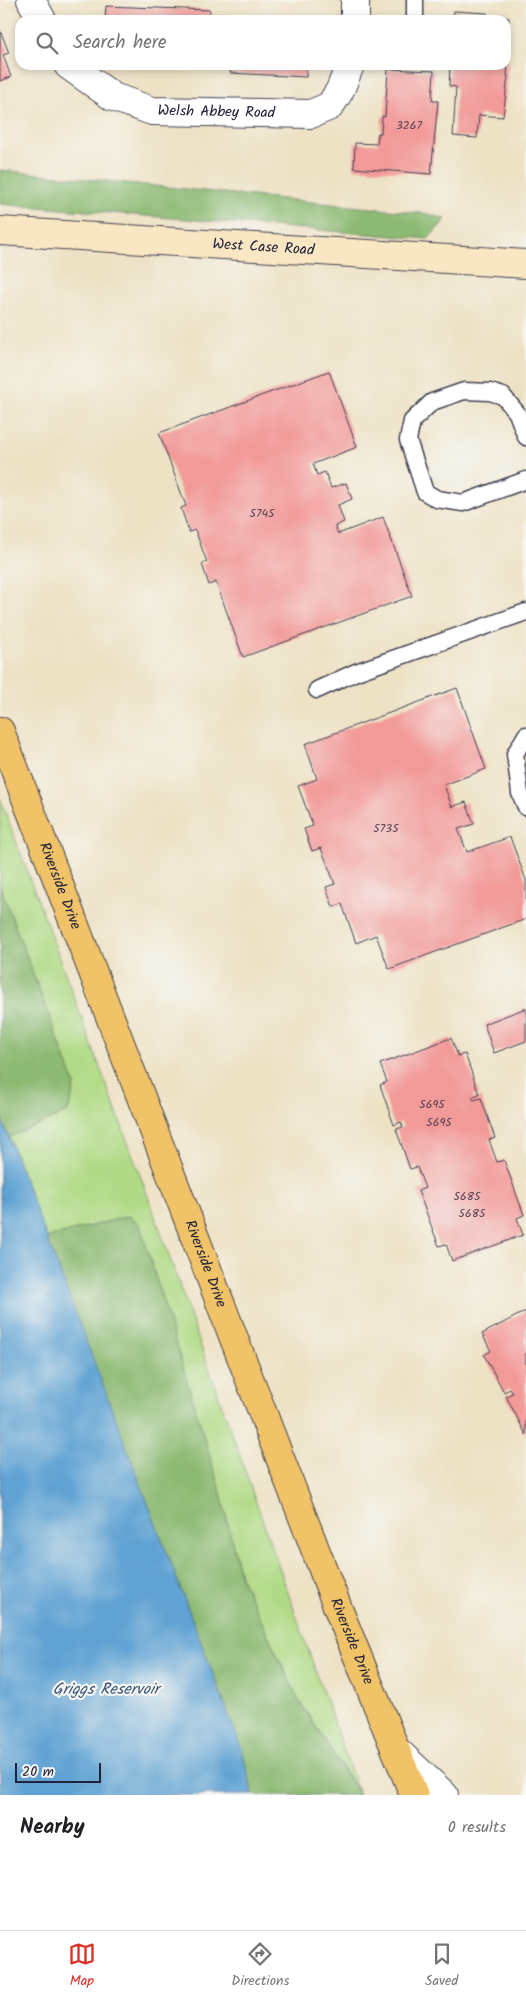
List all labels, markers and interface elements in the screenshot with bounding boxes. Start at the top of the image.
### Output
search box [15,15,511,70]
text: Search here [73,28,167,58]
icon: search [33,29,61,57]
street label: Welsh Abbey Road [157,99,276,125]
house number: 3267 [396,116,422,135]
street label: West Case Road [212,232,316,263]
house number: 5745 [249,504,276,523]
house number: 5735 [373,819,400,838]
street label: Riverside Drive [32,839,87,933]
house number: 5695 [419,1095,446,1114]
house number: 5695 [426,1113,453,1132]
house number: 5685 [454,1187,482,1206]
house number: 5685 [459,1204,487,1223]
street label: Riverside Drive [177,1217,233,1311]
street label: Riverside Drive [323,1595,380,1689]
water label: Griggs Reservoir [53,1677,163,1702]
scale bar [15,1760,101,1783]
text: 20 m [22,1761,54,1783]
text: Nearby [20,1811,85,1844]
text: 0 results [448,1815,506,1840]
tab: Map [68,1940,96,1992]
tab: Directions [231,1940,289,1992]
tab: Saved [425,1940,458,1992]

